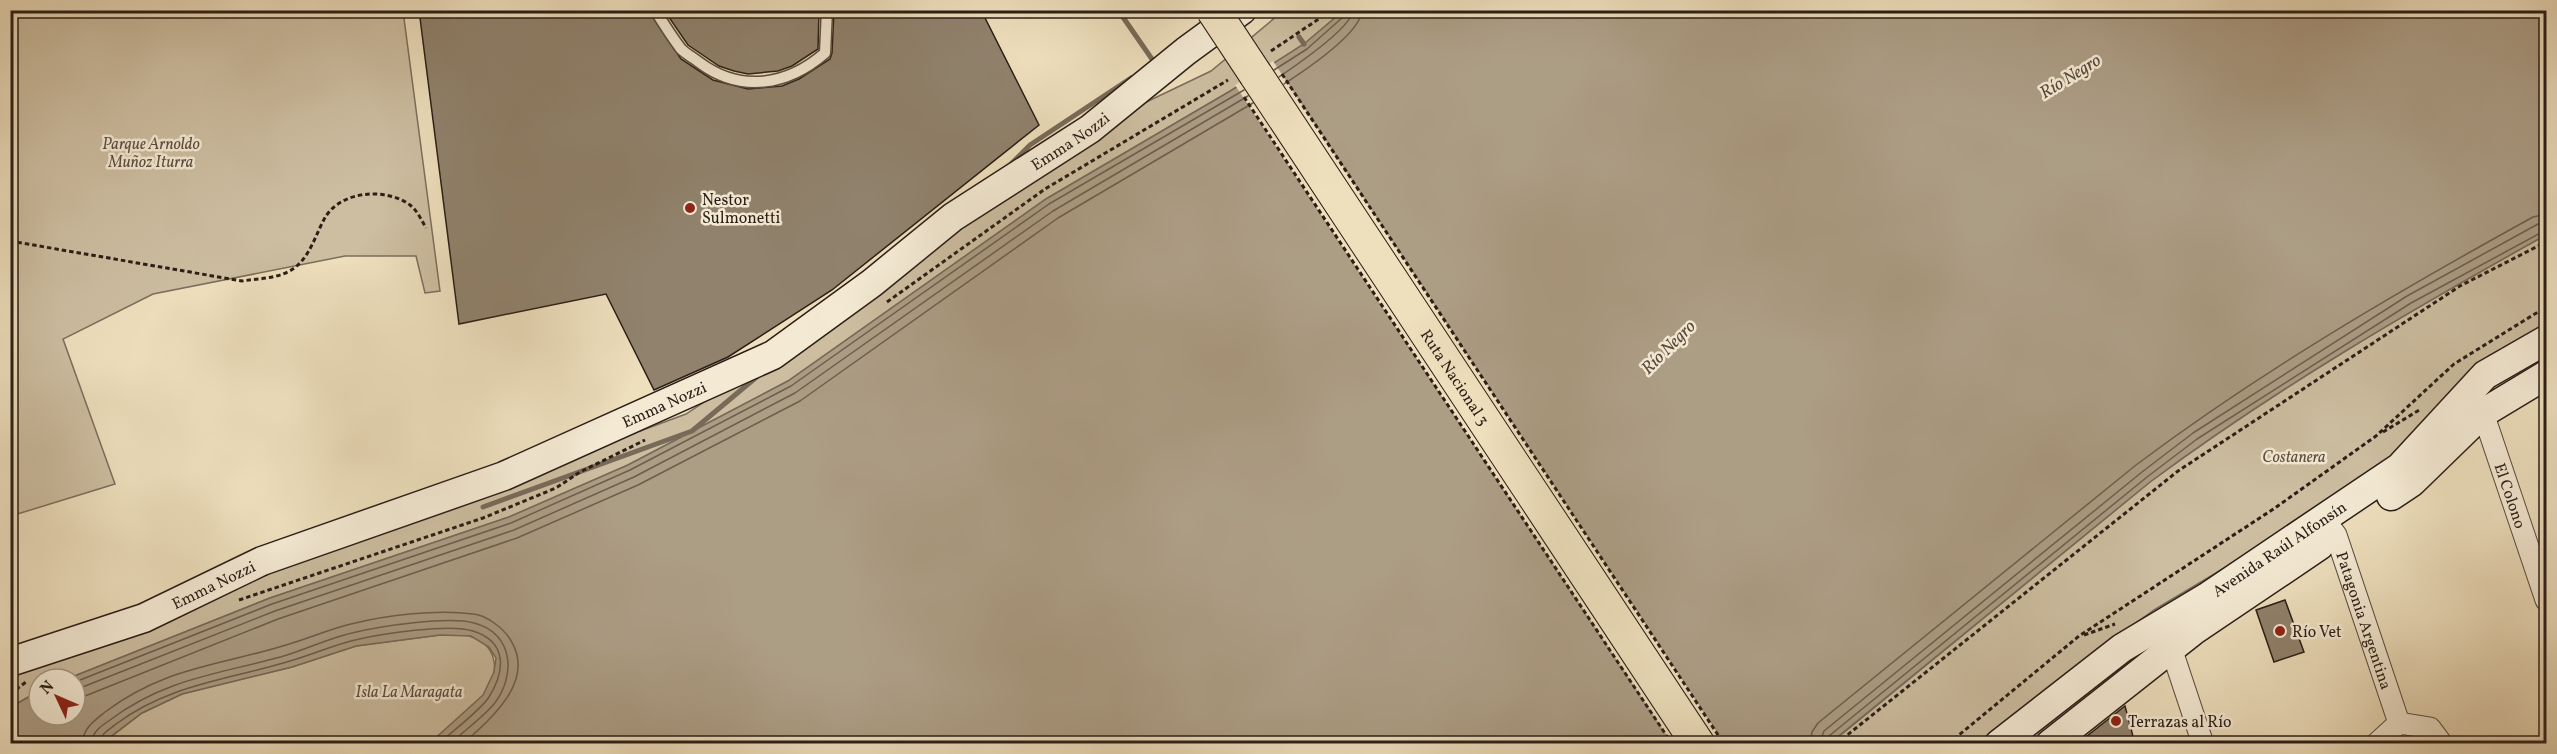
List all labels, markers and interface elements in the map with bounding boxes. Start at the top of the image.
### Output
water label: Río Negro [2035,49,2106,106]
street label: Emma Nozzi [1028,108,1115,177]
park label: Parque Arnoldo Muñoz Iturra [102,134,200,174]
place label: Nestor Sulmonetti [702,190,781,230]
marker: Nestor Sulmonetti [683,201,697,215]
water label: Río Negro [1636,315,1702,381]
street label: Ruta Nacional 3 [1414,326,1494,430]
street label: Emma Nozzi [619,377,711,434]
park label: Costanera [2262,447,2326,469]
street label: El Colono [2488,460,2530,532]
street label: Avenida Raúl Alfonsín [2209,497,2352,603]
street label: Patagonia Argentina [2329,549,2396,693]
street label: Emma Nozzi [169,557,260,616]
place label: Río Vet [2292,622,2342,644]
marker: Río Vet [2273,624,2287,638]
north arrow [27,667,87,727]
text: N [36,676,60,700]
park label: Isla La Maragata [355,682,463,704]
place label: Terrazas al Río [2128,712,2231,734]
marker: Terrazas al Río [2109,714,2123,728]

